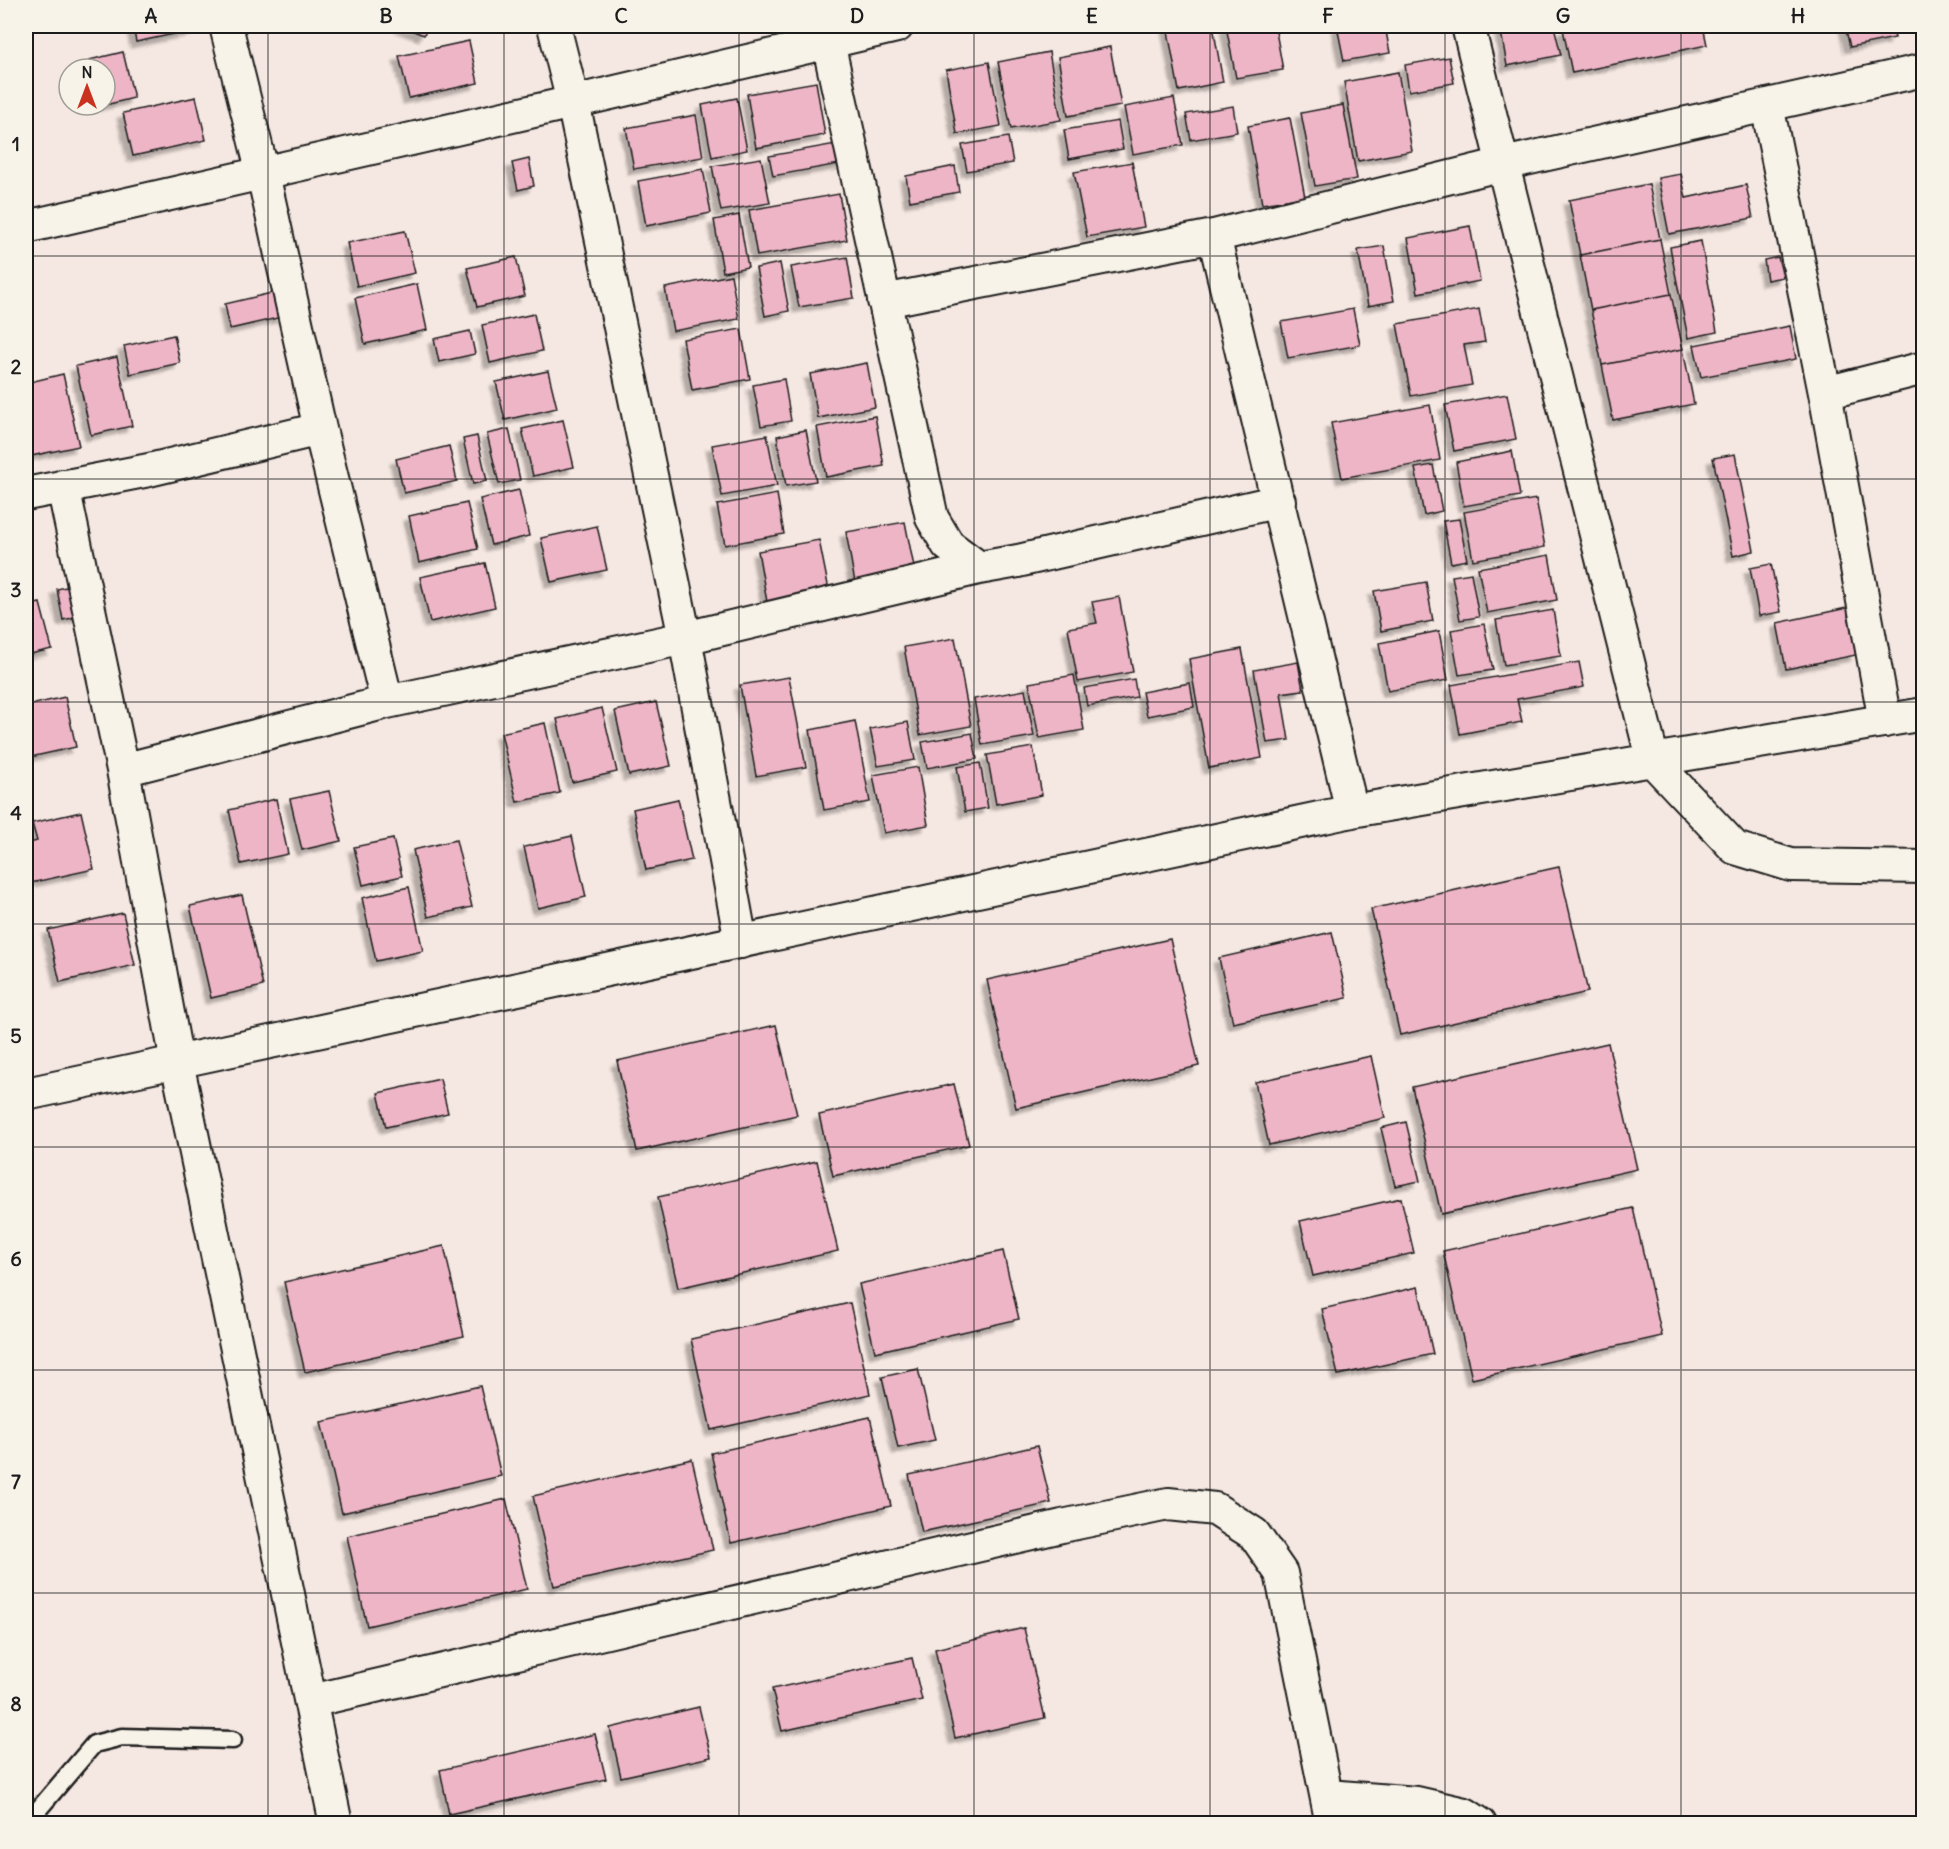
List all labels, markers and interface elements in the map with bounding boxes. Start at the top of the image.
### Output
text: A [145,3,158,28]
text: B [379,3,393,28]
text: C [614,3,628,28]
text: D [850,3,864,28]
text: E [1086,3,1098,28]
text: F [1322,3,1334,28]
text: G [1556,3,1570,28]
text: H [1791,3,1805,28]
north arrow [57,57,117,117]
text: N [81,62,93,82]
text: 1 [12,131,20,156]
text: 2 [11,354,22,379]
text: 3 [10,577,22,602]
text: 4 [10,800,22,825]
text: 5 [10,1023,22,1048]
text: 6 [10,1246,22,1271]
text: 7 [11,1469,21,1494]
text: 8 [10,1691,22,1716]

